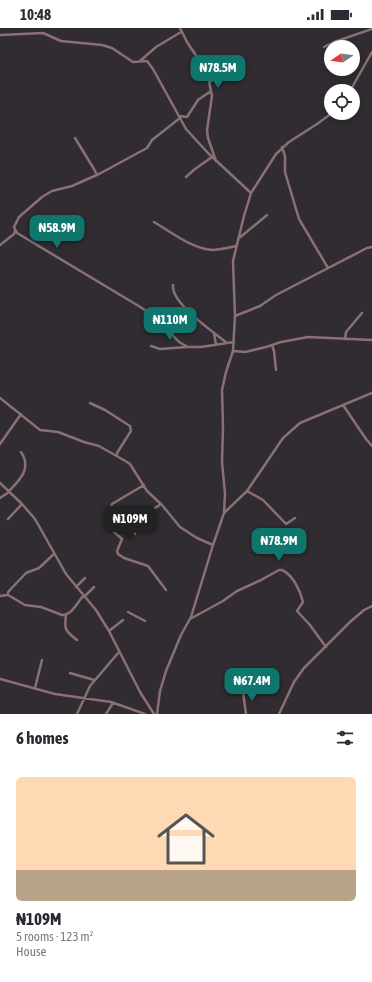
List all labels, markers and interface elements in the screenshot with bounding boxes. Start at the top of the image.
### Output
text: 10:48 [20,6,51,23]
north arrow [324,40,360,76]
map controls [324,40,360,120]
pin: ₦78.5M [185,55,251,89]
text: ₦78.5M [199,60,237,75]
button: locate [324,84,360,120]
pin: ₦58.9M [24,215,90,249]
text: ₦58.9M [38,220,76,235]
pin: ₦110M [142,307,198,341]
text: ₦110M [153,312,187,327]
pin: ₦109M [102,506,158,540]
text: ₦109M [113,511,147,526]
pin: ₦78.9M [246,528,312,562]
text: ₦78.9M [260,533,298,548]
pin: ₦67.4M [219,668,285,702]
text: ₦67.4M [233,673,271,688]
icon: filters [334,727,356,749]
text: 6 homes [16,728,69,748]
icon: home [150,803,222,875]
text: ₦109M [16,909,61,929]
text: 5 rooms · 123 m² [16,929,93,944]
text: House [16,944,46,959]

